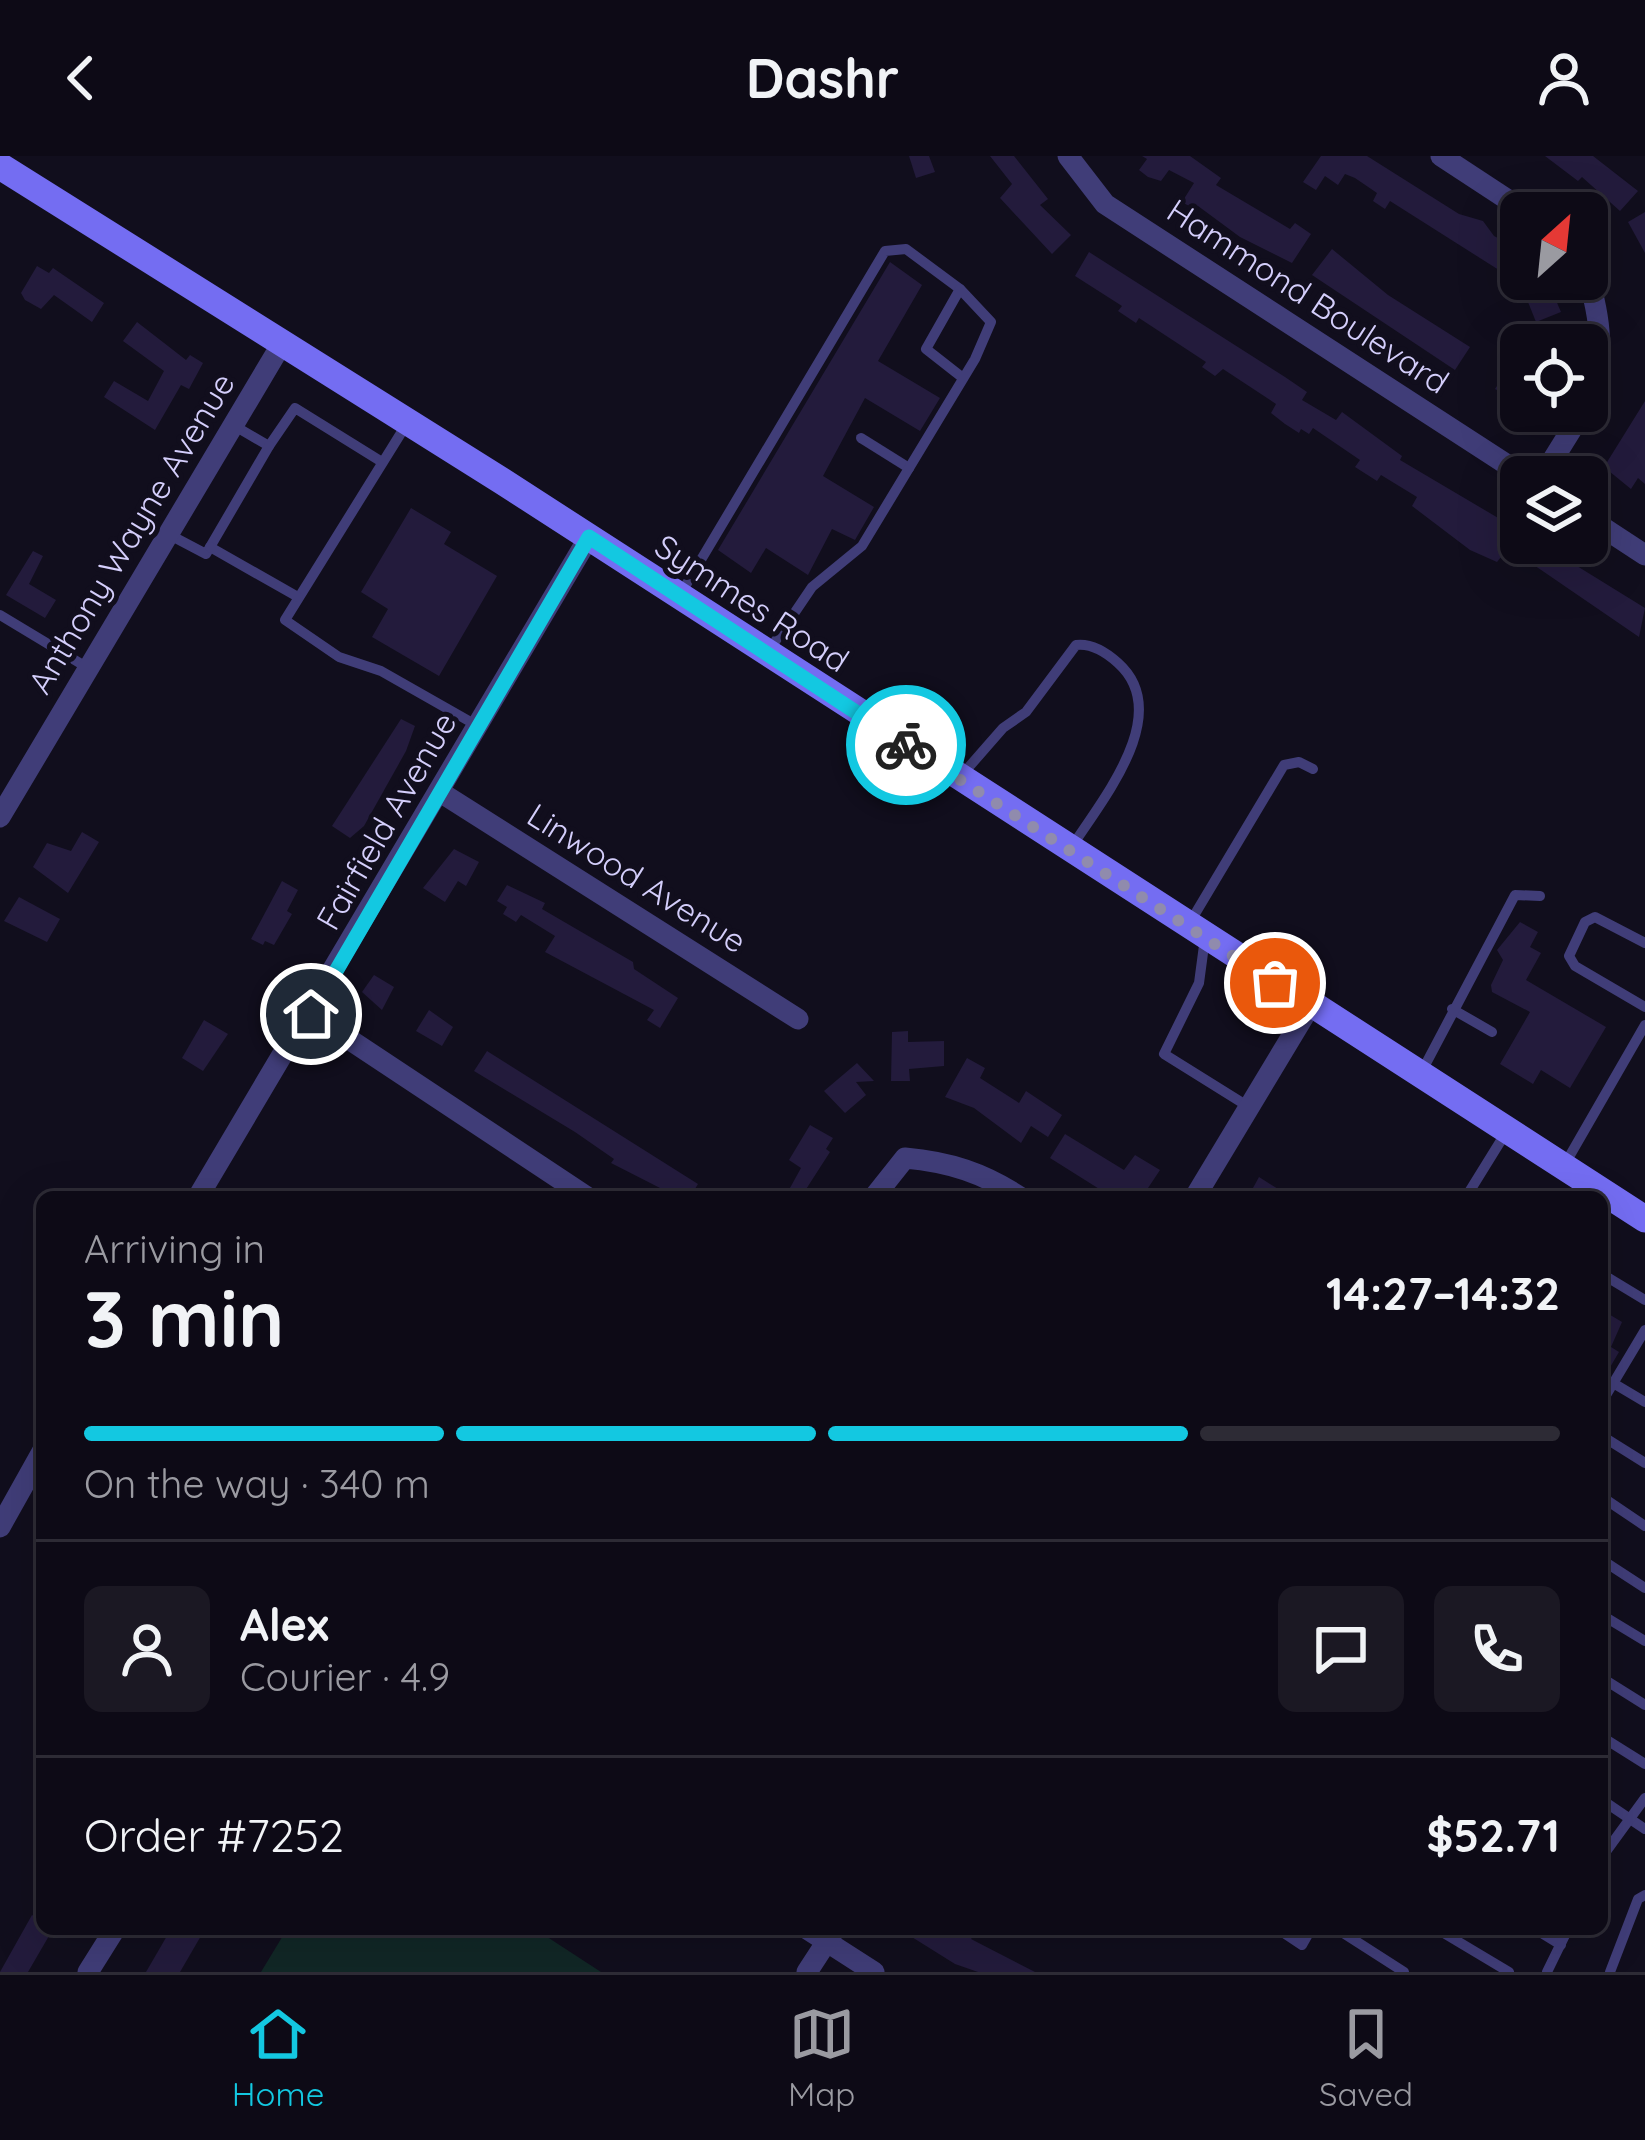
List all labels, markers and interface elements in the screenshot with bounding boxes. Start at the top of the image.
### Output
text: Dashr [746,44,899,112]
icon: back [48,45,114,111]
icon: person [1531,45,1597,111]
street label: Hammond Boulevard [1160,189,1457,402]
north arrow [1500,192,1608,300]
map controls [1500,192,1608,564]
button: locate [1500,324,1608,432]
street label: Anthony Wayne Avenue [19,365,243,701]
button: layers [1500,456,1608,564]
street label: Symmes Road [648,525,857,680]
courier [846,685,966,805]
street label: Fairfield Avenue [307,705,464,937]
icon: bike [873,712,939,778]
street label: Linwood Avenue [520,794,754,961]
pin [1224,932,1326,1034]
icon: bag [1242,950,1308,1016]
pin [260,963,362,1065]
icon: home [278,981,344,1047]
text: Arriving in [84,1224,265,1273]
text: 14:27–14:32 [1326,1265,1560,1321]
text: 3 min [84,1269,285,1367]
text: On the way · 340 m [84,1459,430,1508]
button: person [84,1586,210,1712]
button: chat [1278,1586,1404,1712]
button: phone [1434,1586,1560,1712]
text: Alex [240,1596,329,1652]
text: Courier · 4.9 [240,1652,450,1701]
text: Order #7252 [84,1807,344,1863]
text: $52.71 [1426,1807,1560,1863]
tab: Home [232,2001,324,2114]
tab: Map [788,2001,855,2114]
tab: Saved [1319,2001,1413,2114]

